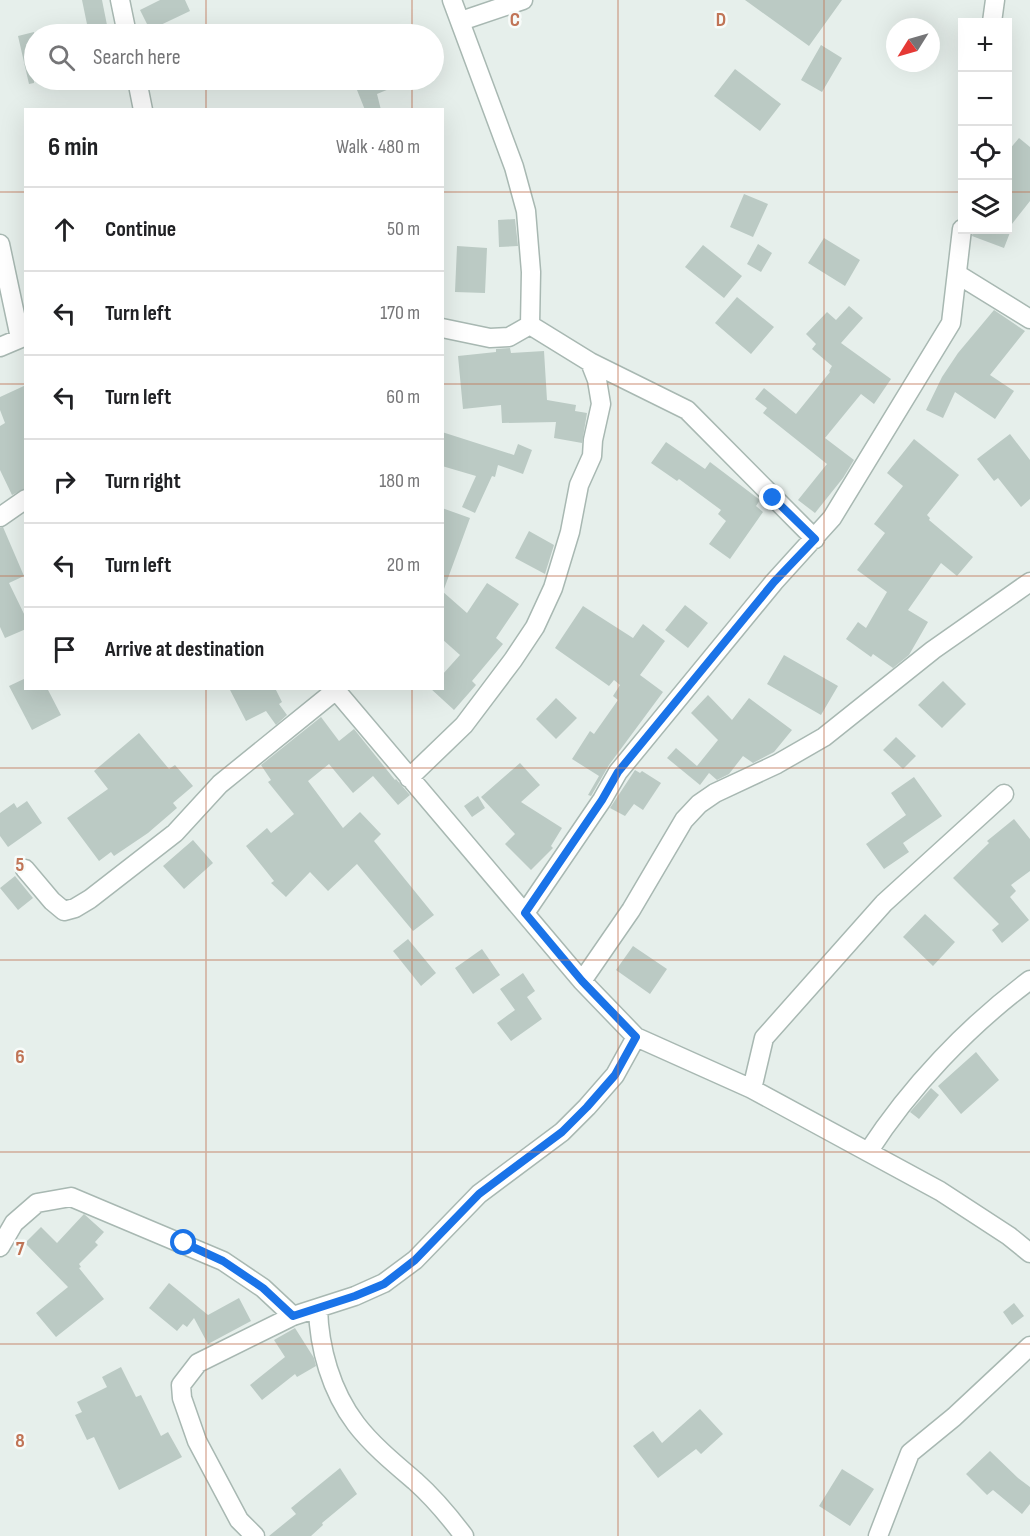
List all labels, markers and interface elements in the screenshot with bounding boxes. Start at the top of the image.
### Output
text: C [510,8,520,32]
text: D [716,8,726,32]
north arrow [886,18,940,72]
map controls [958,18,1012,234]
button: + [958,18,1012,72]
search box [24,24,444,90]
icon: search [45,41,78,74]
text: Search here [93,44,180,71]
button: − [958,72,1012,126]
button: locate [958,126,1012,180]
text: 6 min [48,132,98,163]
text: Walk · 480 m [336,135,420,159]
button: layers [958,180,1012,234]
icon: ahead [48,213,81,246]
text: Continue [105,216,176,243]
text: 50 m [387,217,420,241]
icon: left [48,297,81,330]
text: Turn left [105,300,171,327]
text: 170 m [380,301,420,325]
icon: left [48,381,81,414]
text: Turn left [105,384,171,411]
text: 60 m [386,385,420,409]
icon: right [48,465,81,498]
text: Turn right [105,468,181,495]
text: 180 m [379,469,420,493]
route end [759,484,785,510]
icon: left [48,549,81,582]
text: Turn left [105,552,171,579]
text: 20 m [387,553,420,577]
icon: arrive [48,633,81,666]
text: Arrive at destination [105,636,264,663]
text: 5 [16,853,25,877]
text: 6 [15,1045,25,1069]
route start [170,1229,196,1255]
text: 7 [16,1237,25,1261]
text: 8 [15,1429,25,1453]

